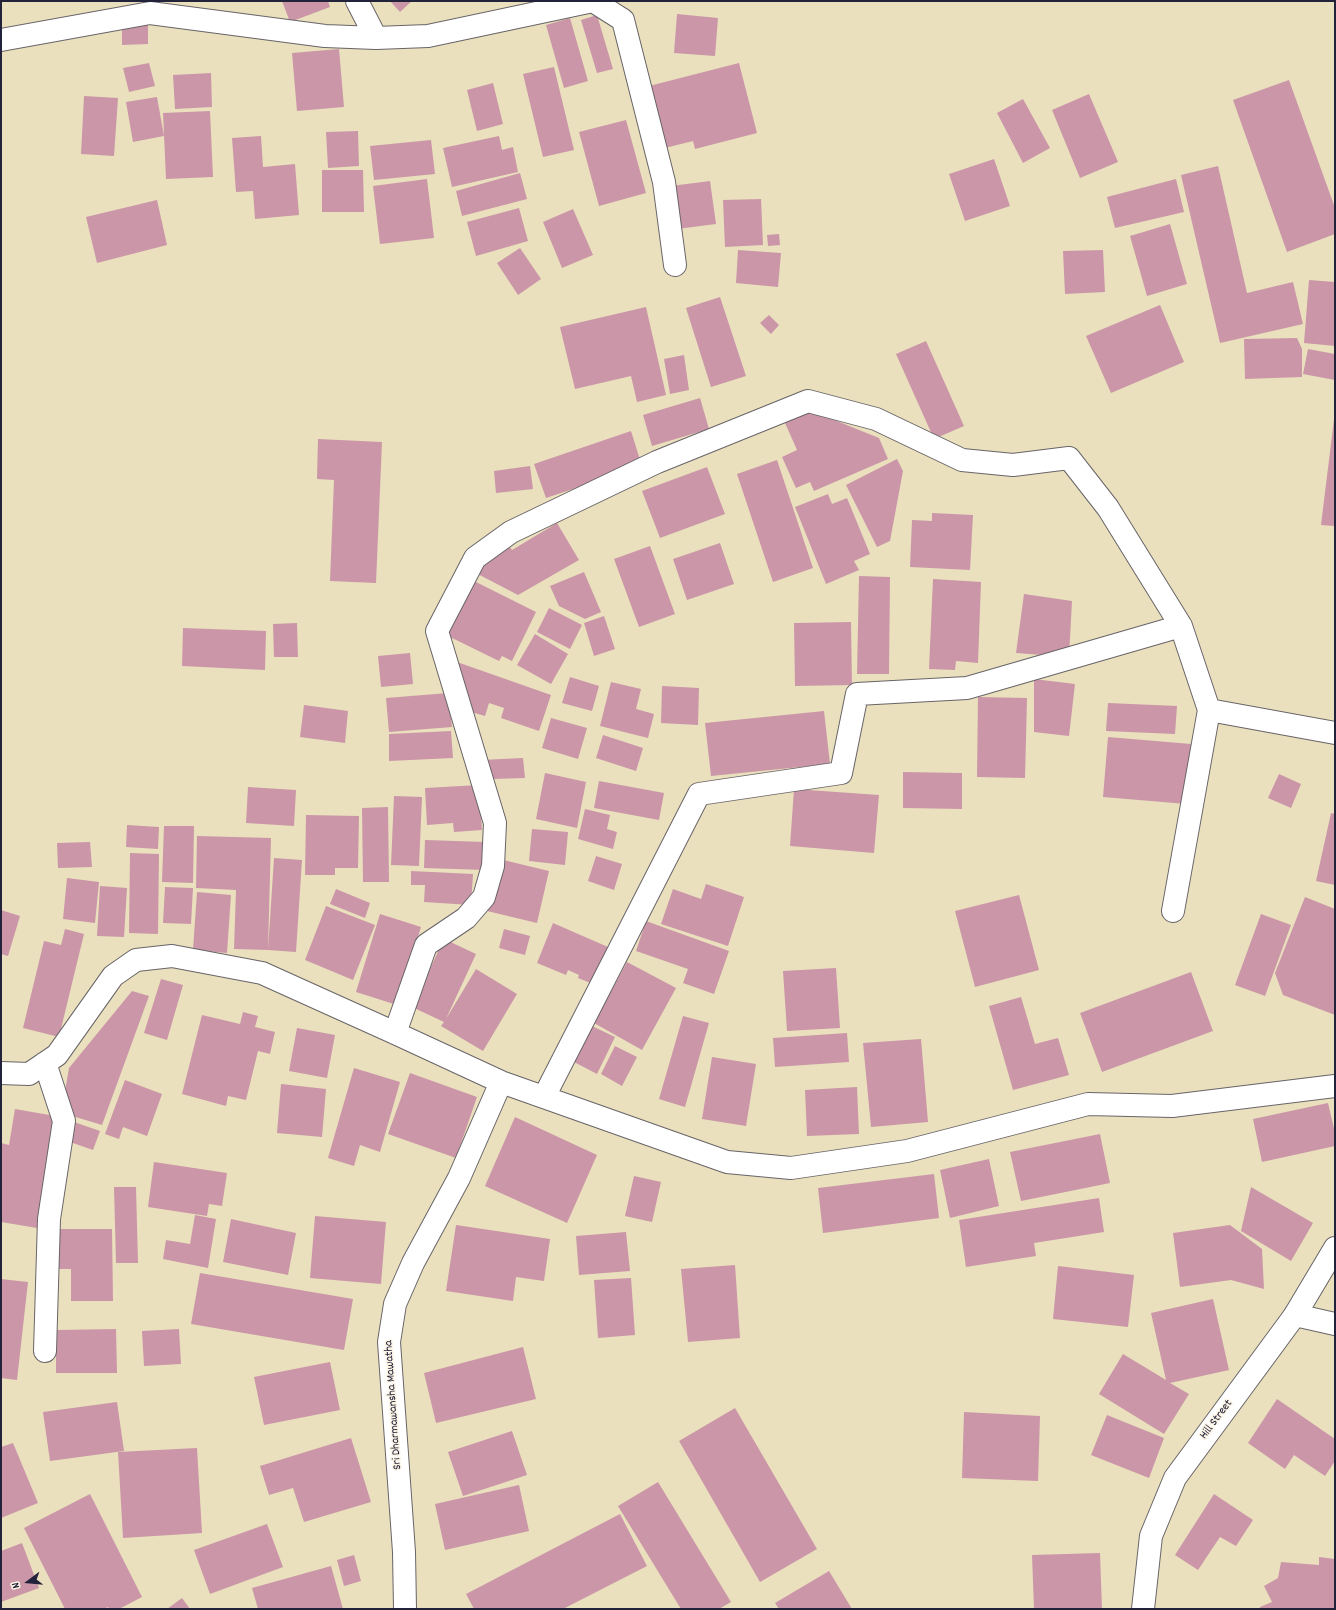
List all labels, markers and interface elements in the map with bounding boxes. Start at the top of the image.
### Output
street label: Sri Dharmawansha Mawatha [382,1340,406,1470]
street label: Hill Street [1197,1397,1237,1443]
north arrow [8,1562,48,1602]
text: N [8,1580,25,1590]

